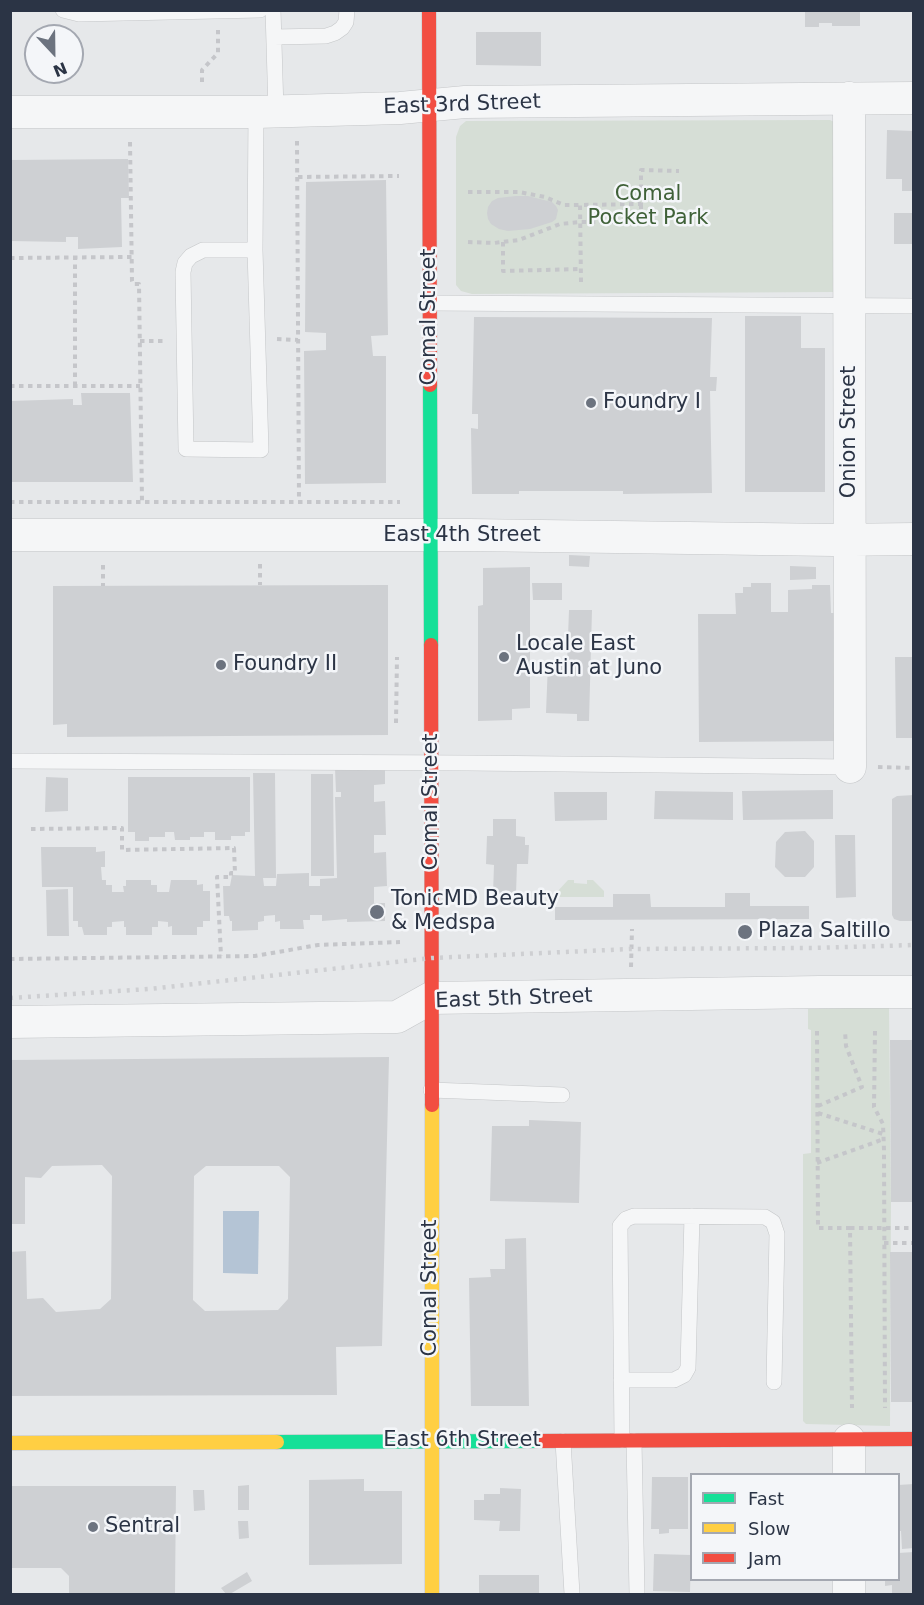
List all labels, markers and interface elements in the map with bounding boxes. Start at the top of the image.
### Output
north arrow [24,24,84,84]
text: N [50,58,70,81]
street label: East 3rd Street [383,90,541,120]
park label: Comal Pocket Park [588,182,708,232]
street label: Comal Street [417,248,443,386]
street label: Onion Street [837,366,863,498]
place label: Foundry I [603,390,701,416]
marker: Foundry I [584,396,598,410]
street label: East 4th Street [383,523,541,549]
place label: Locale East Austin at Juno [516,632,662,682]
marker: Locale East Austin at Juno [497,650,511,664]
place label: Foundry II [233,652,337,678]
marker: Foundry II [214,658,228,672]
street label: Comal Street [419,733,445,871]
place label: TonicMD Beauty & Medspa [391,887,559,937]
marker: TonicMD Beauty & Medspa [368,903,386,921]
place label: Plaza Saltillo [758,919,891,945]
marker: Plaza Saltillo [736,923,754,941]
street label: East 5th Street [435,984,593,1014]
street label: Comal Street [418,1219,444,1357]
street label: East 6th Street [383,1428,541,1454]
legend [690,1473,900,1581]
text: Fast [748,1488,784,1509]
place label: Sentral [105,1514,180,1540]
text: Slow [748,1518,790,1539]
marker: Sentral [86,1520,100,1534]
text: Jam [748,1548,782,1569]

